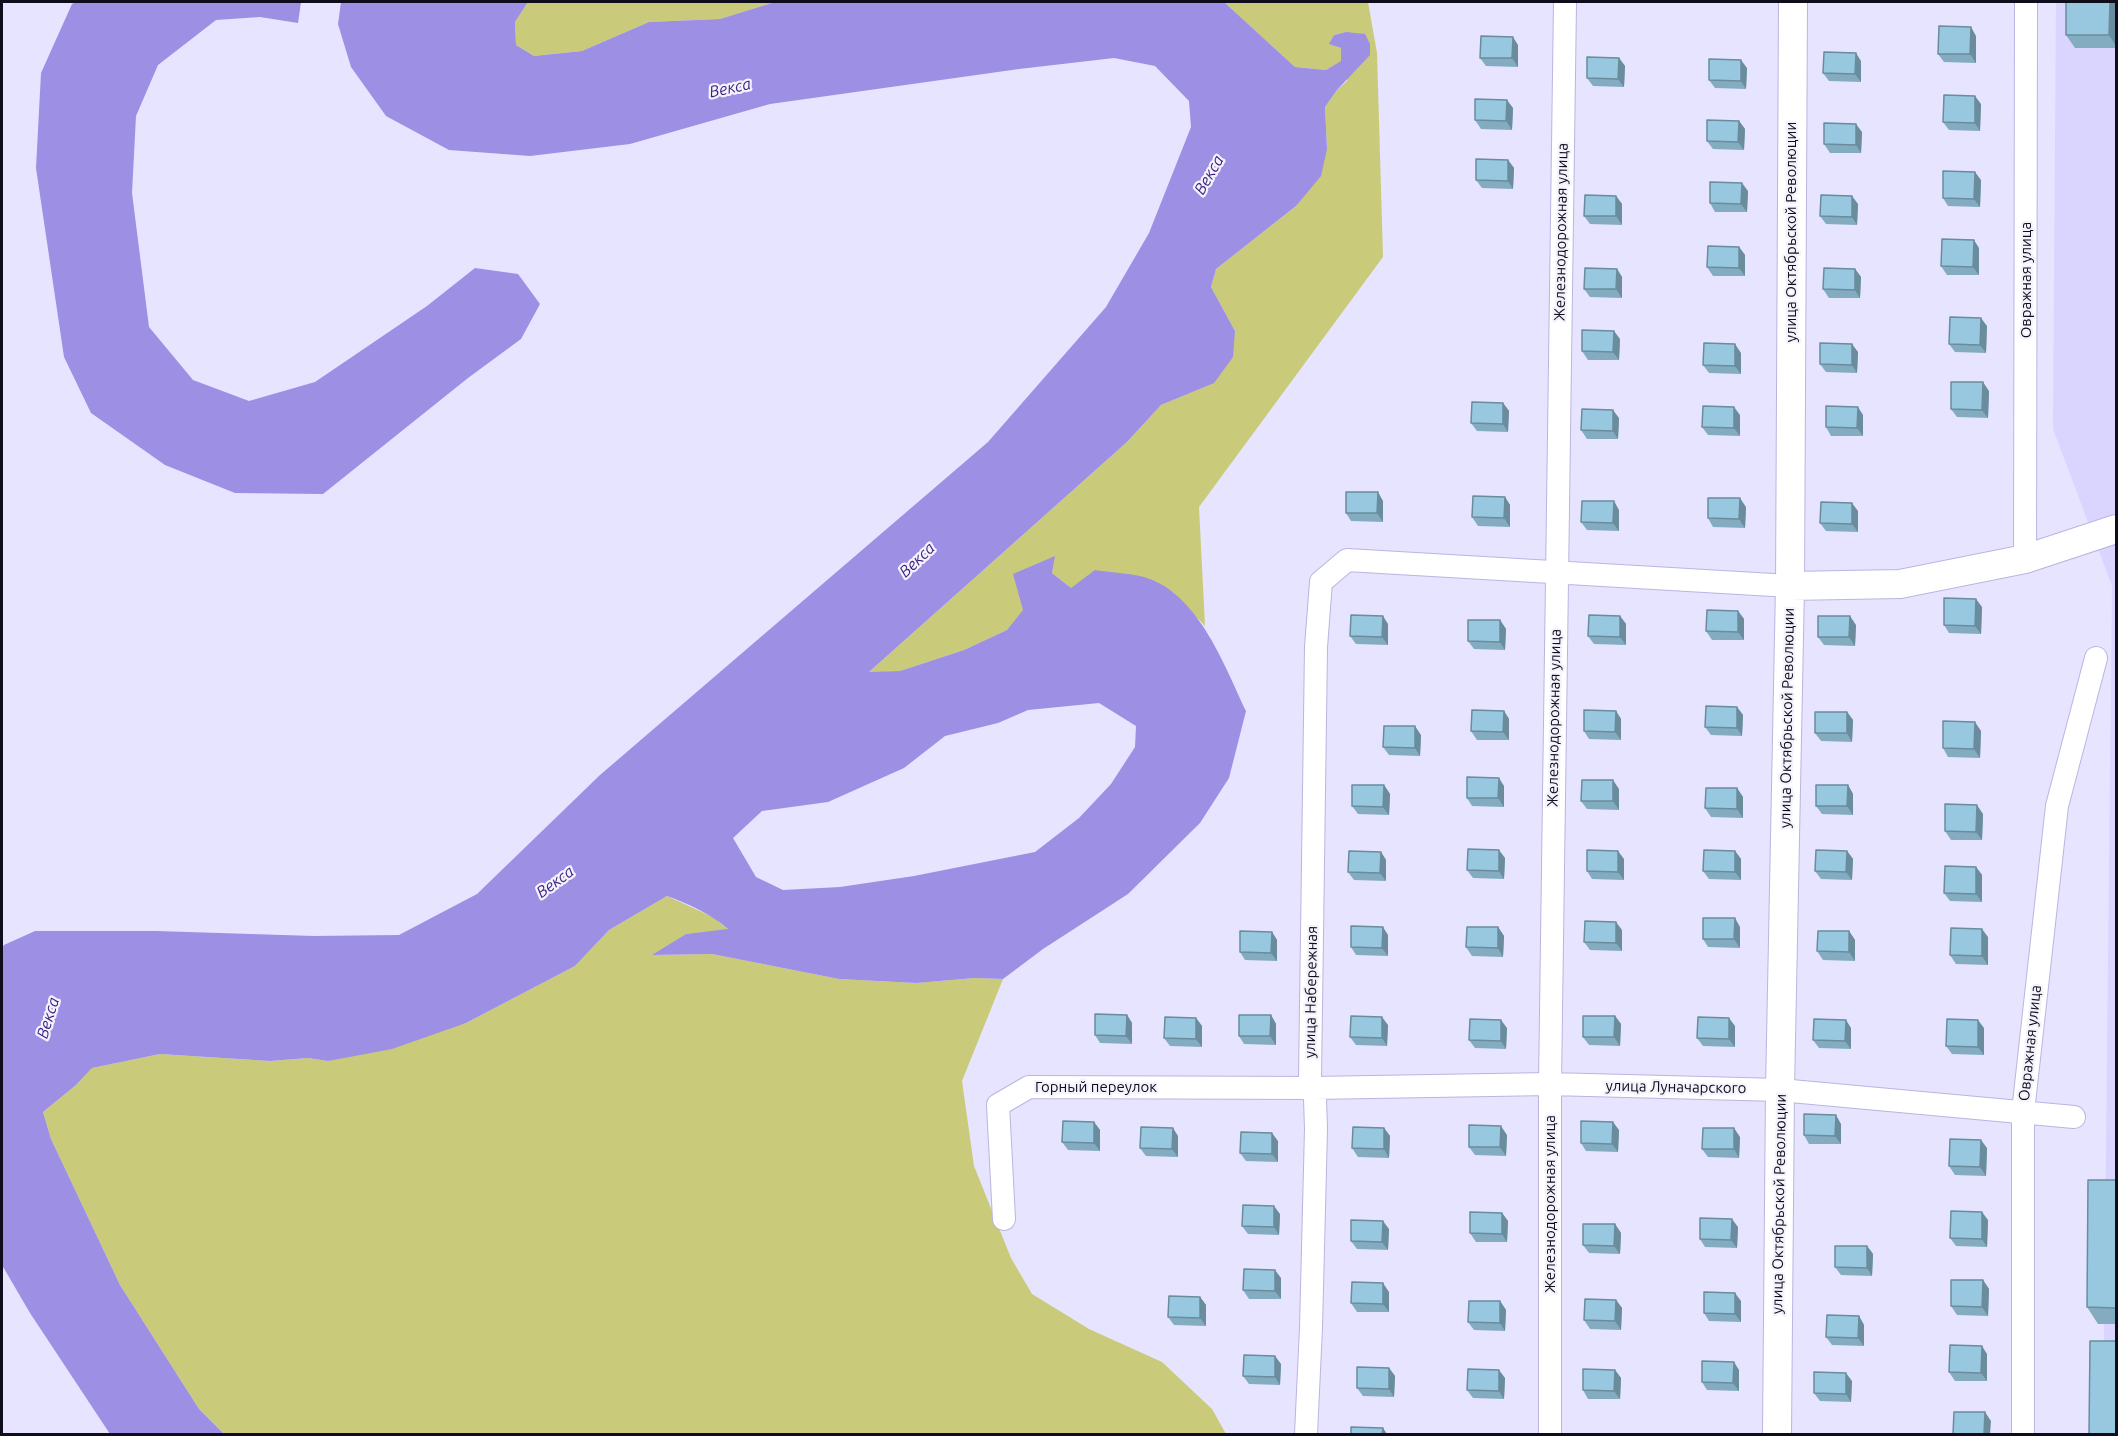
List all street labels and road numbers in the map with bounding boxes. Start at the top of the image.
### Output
street label: улица Октябрьской Революции [1782,122,1800,342]
street label: Железнодорожная улица [1550,143,1572,321]
street label: Овражная улица [2017,222,2035,338]
street label: улица Октябрьской Революции [1776,608,1798,828]
street label: Железнодорожная улица [1543,629,1565,807]
street label: улица Набережная [1301,926,1321,1058]
street label: Овражная улица [2015,984,2045,1102]
street label: улица Луначарского [1605,1077,1747,1097]
street label: Горный переулок [1035,1078,1157,1096]
street label: улица Октябрьской Революции [1768,1094,1790,1314]
street label: Железнодорожная улица [1541,1115,1559,1293]

